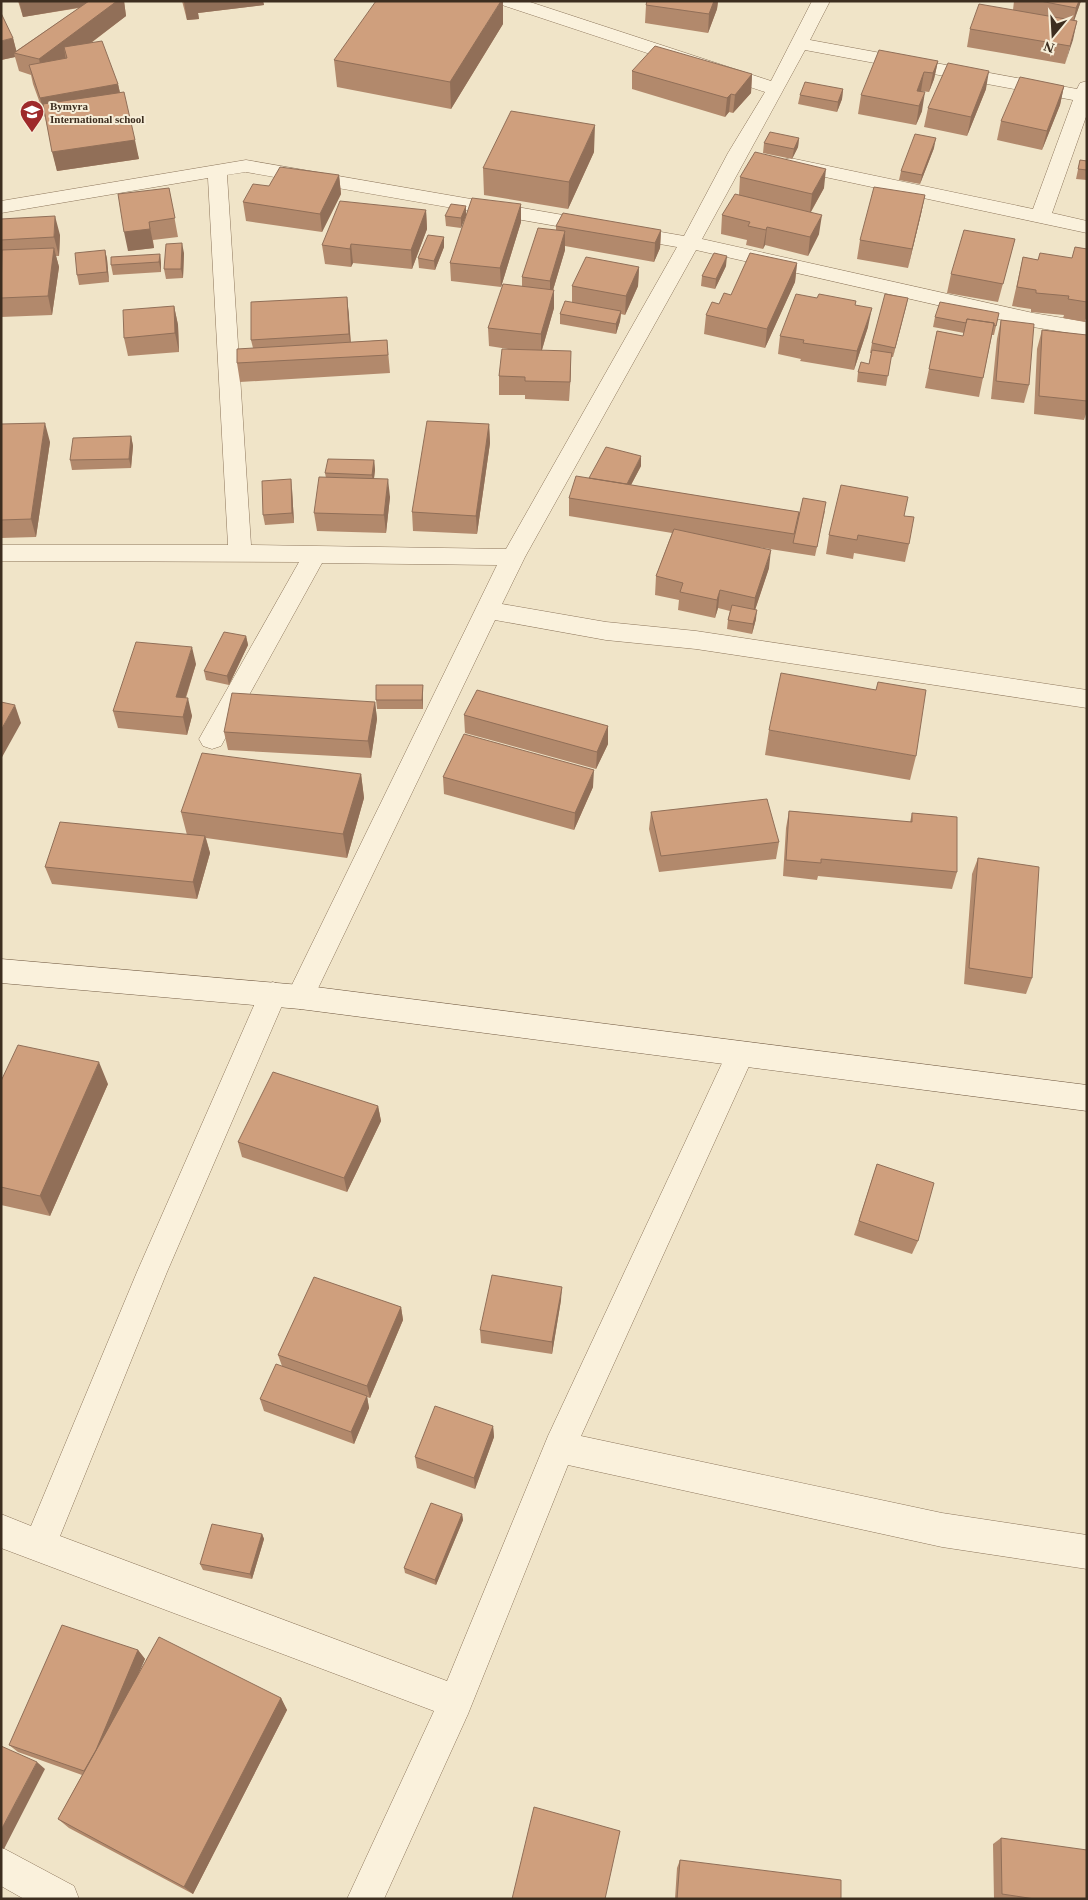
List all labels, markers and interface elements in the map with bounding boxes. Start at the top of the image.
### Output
north arrow [1028,10,1078,60]
text: N [1042,38,1056,56]
school or university icon: Bymyra International school [19,99,45,133]
place label: Bymyra International school [50,100,144,125]

